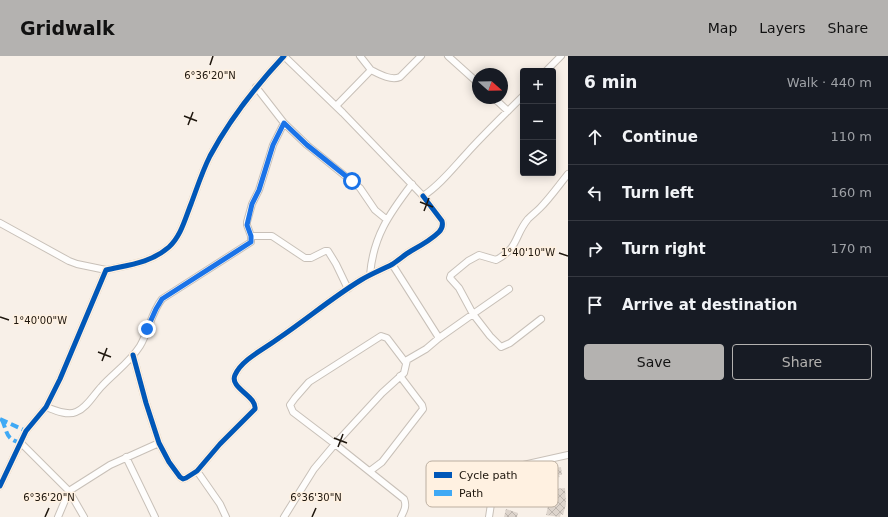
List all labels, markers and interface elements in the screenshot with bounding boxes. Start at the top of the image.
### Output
text: Gridwalk [20,17,115,39]
text: Map [708,20,737,36]
text: Layers [759,20,806,36]
text: Share [828,20,868,36]
north arrow [472,68,508,104]
map controls [520,68,556,176]
button: + [520,68,556,104]
text: 6°36'20"N [184,70,236,81]
text: 6 min [584,72,637,92]
text: Walk · 440 m [787,75,872,90]
button: − [520,104,556,140]
icon: ahead [584,126,606,148]
text: Continue [622,128,698,146]
text: 110 m [830,129,872,144]
button: layers [520,140,556,176]
route start [343,172,361,190]
icon: left [584,182,606,204]
text: Turn left [622,184,694,202]
text: 160 m [830,185,872,200]
icon: right [584,238,606,260]
text: Turn right [622,240,706,258]
text: 170 m [830,241,872,256]
text: 1°40'10"W [501,247,555,258]
icon: arrive [584,294,606,316]
text: Arrive at destination [622,296,797,314]
text: 1°40'00"W [13,315,67,326]
route end [138,320,156,338]
button: Save [584,344,724,380]
button: Share [732,344,872,380]
legend [426,461,558,507]
text: Cycle path [459,469,518,482]
text: Path [459,487,483,500]
text: 6°36'20"N [23,492,75,503]
text: 6°36'30"N [290,492,342,503]

